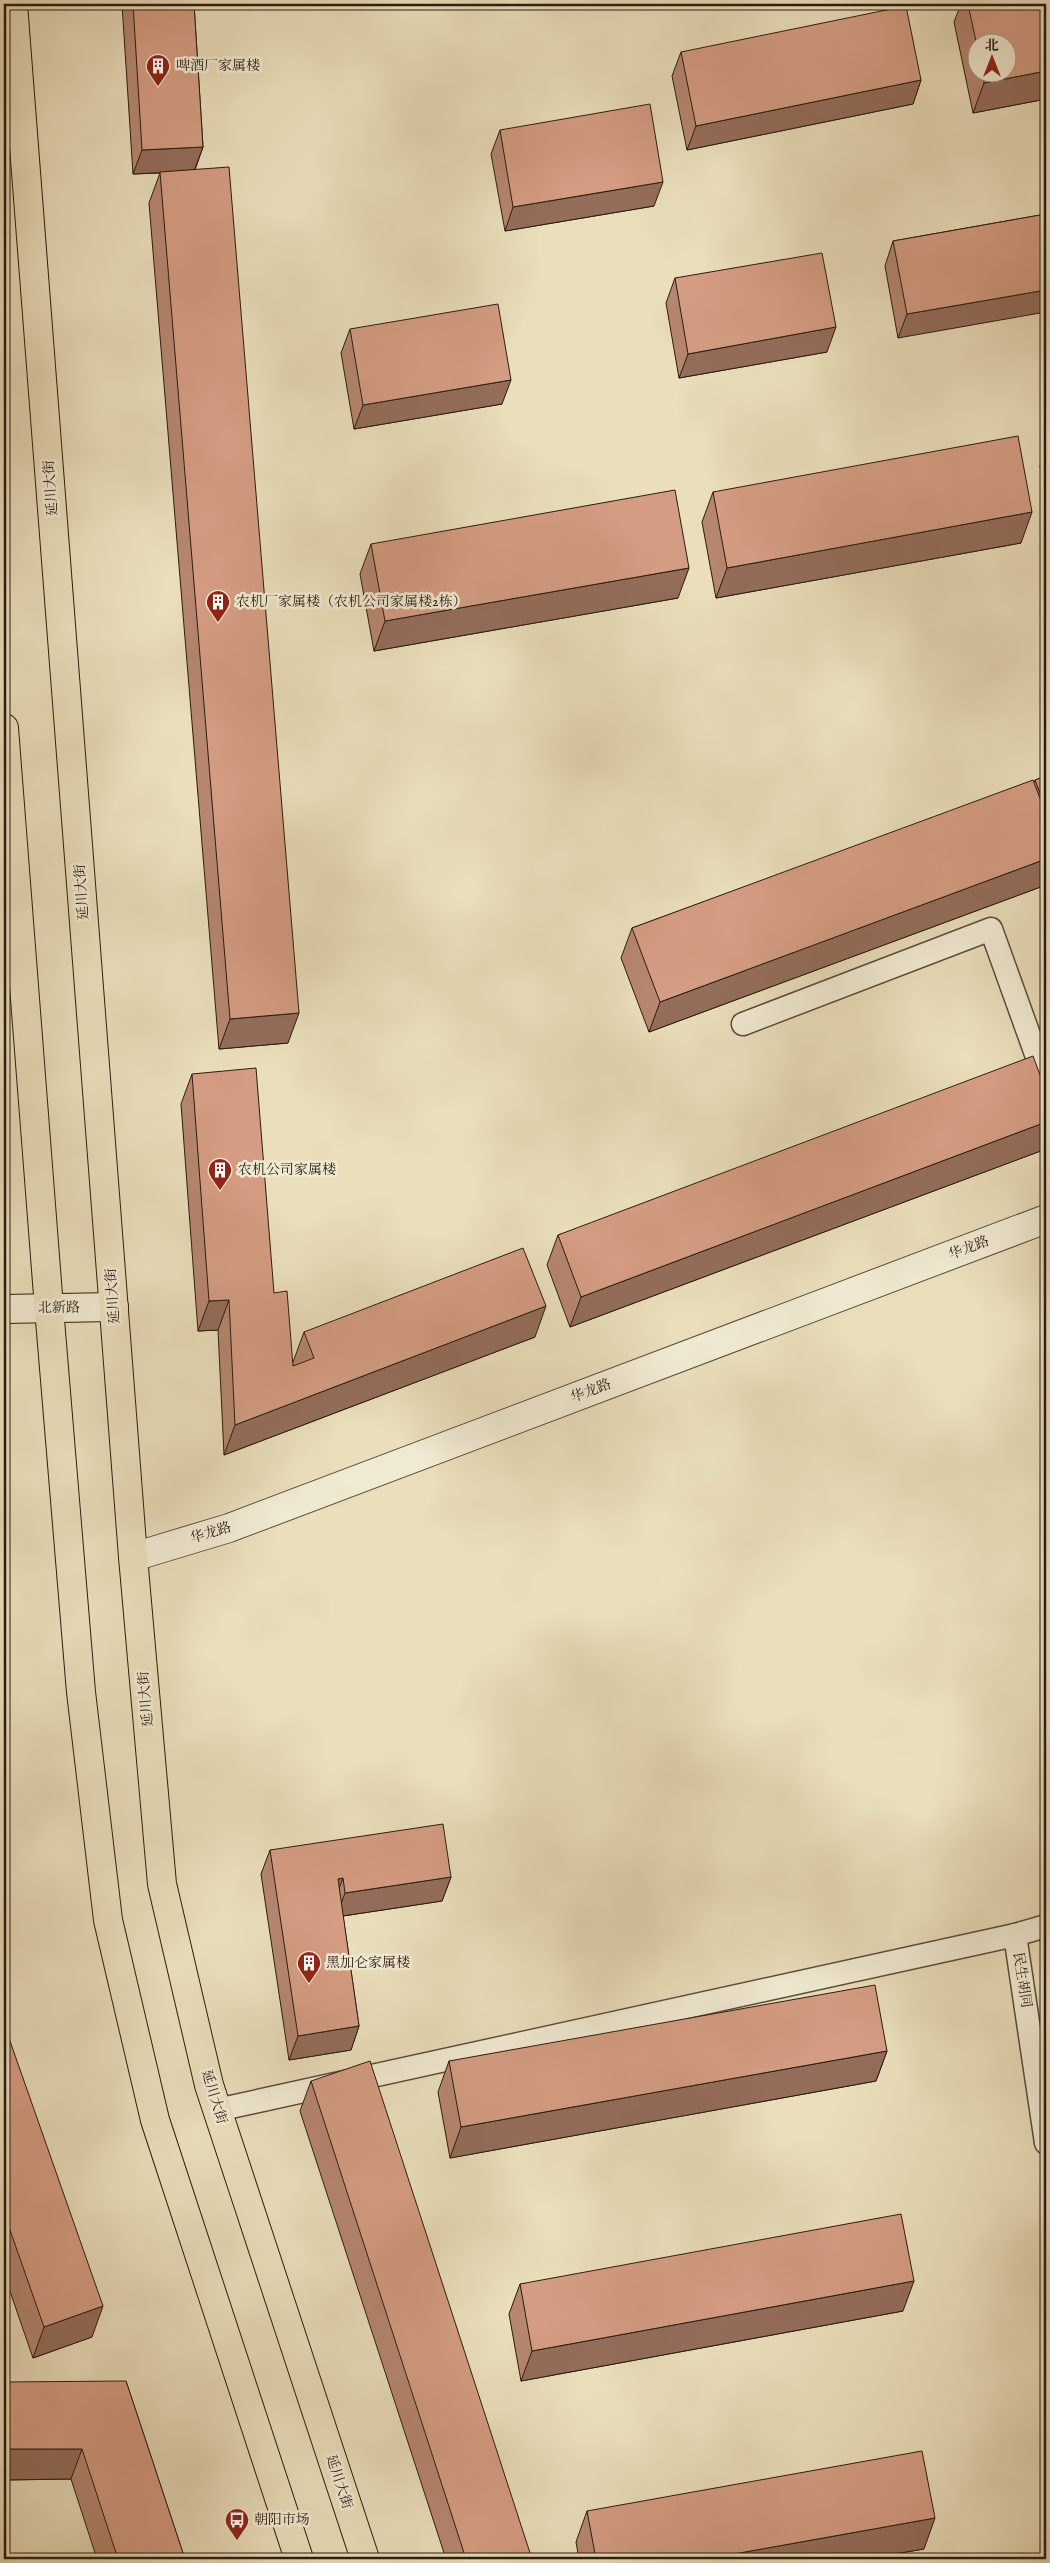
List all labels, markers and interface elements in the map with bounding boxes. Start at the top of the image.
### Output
north arrow [968,32,1018,82]
text: 北 [985,37,999,55]
building icon: 啤酒厂家属楼 [145,53,171,87]
place label: 啤酒厂家属楼 [176,57,260,75]
street label: 延川大街 [40,459,62,517]
building icon: 农机厂家属楼（农机公司家属楼2栋） [205,589,231,623]
place label: 农机厂家属楼（农机公司家属楼2栋） [236,593,467,611]
street label: 延川大街 [71,863,93,921]
building icon: 农机公司家属楼 [207,1157,233,1191]
place label: 农机公司家属楼 [238,1161,336,1179]
street label: 华龙路 [946,1232,992,1264]
street label: 延川大街 [102,1267,124,1325]
street label: 北新路 [38,1299,80,1317]
street label: 华龙路 [568,1375,614,1407]
street label: 华龙路 [188,1518,234,1548]
street label: 延川大街 [135,1670,157,1728]
building icon: 黑加仑家属楼 [296,1950,322,1984]
street label: 民生胡同 [1009,1951,1035,2009]
place label: 黑加仑家属楼 [326,1954,410,1972]
street label: 延川大街 [197,2068,231,2126]
street label: 延川大街 [322,2453,356,2511]
bus stop icon: 朝阳市场 [224,2507,250,2541]
place label: 朝阳市场 [254,2511,310,2529]

